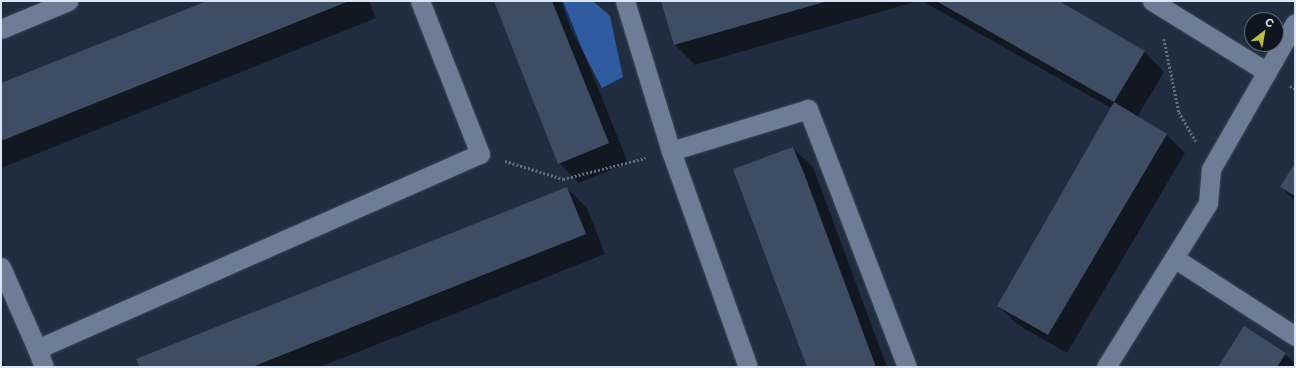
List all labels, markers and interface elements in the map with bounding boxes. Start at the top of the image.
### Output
north arrow [1244,12,1284,52]
text: С [1263,14,1277,31]

